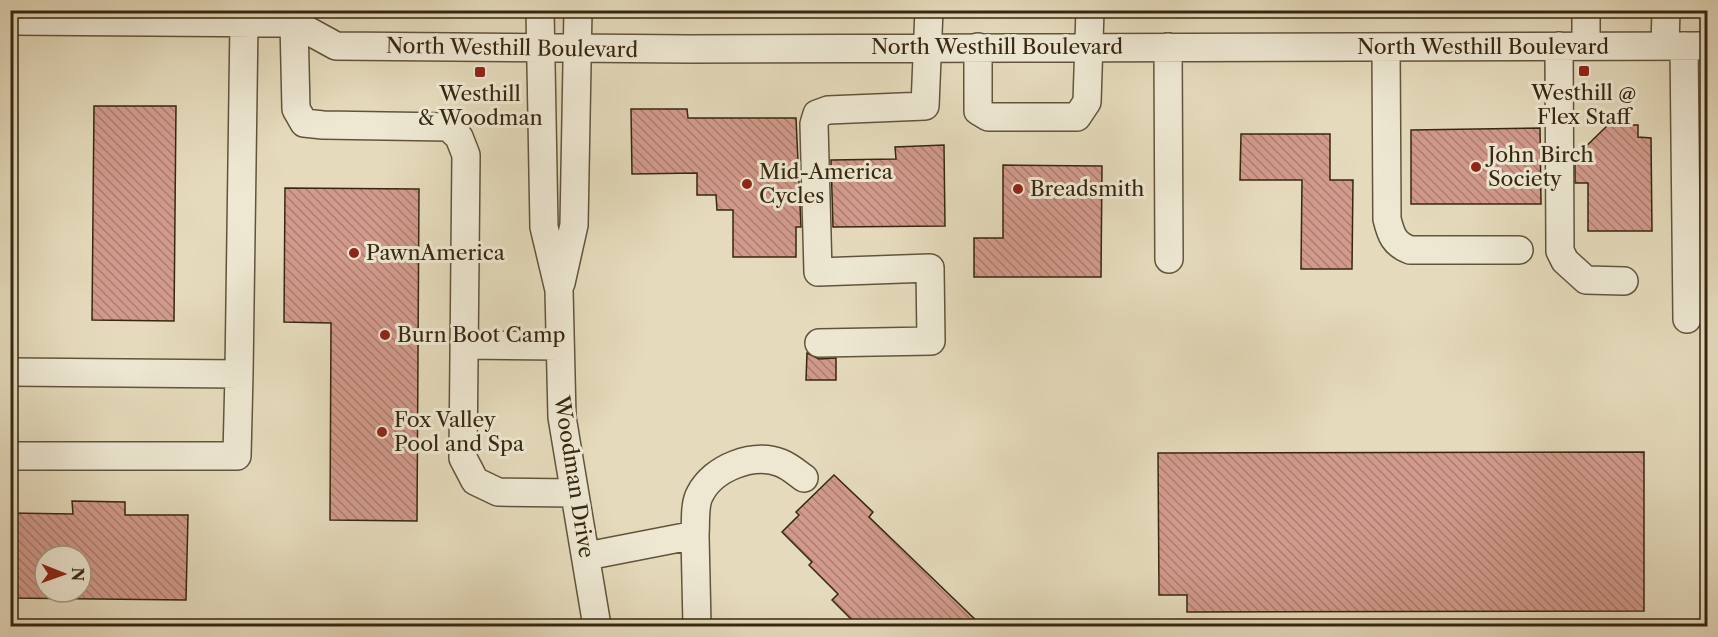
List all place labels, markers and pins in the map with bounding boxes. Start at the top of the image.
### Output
marker: Westhill @ Flex Staff [1577,64,1591,78]
marker: Westhill & Woodman [473,65,487,79]
place label: Westhill @ Flex Staff [1530,80,1637,129]
place label: Westhill & Woodman [417,81,543,130]
place label: John Birch Society [1485,142,1594,191]
place label: Mid-America Cycles [759,159,894,208]
marker: John Birch Society [1469,160,1483,174]
place label: Breadsmith [1030,176,1144,201]
marker: Mid-America Cycles [740,177,754,191]
marker: Breadsmith [1011,182,1025,196]
place label: PawnAmerica [366,240,506,265]
marker: PawnAmerica [347,246,361,260]
place label: Burn Boot Camp [397,322,565,347]
marker: Burn Boot Camp [378,328,392,342]
place label: Fox Valley Pool and Spa [394,407,525,456]
marker: Fox Valley Pool and Spa [375,425,389,439]

